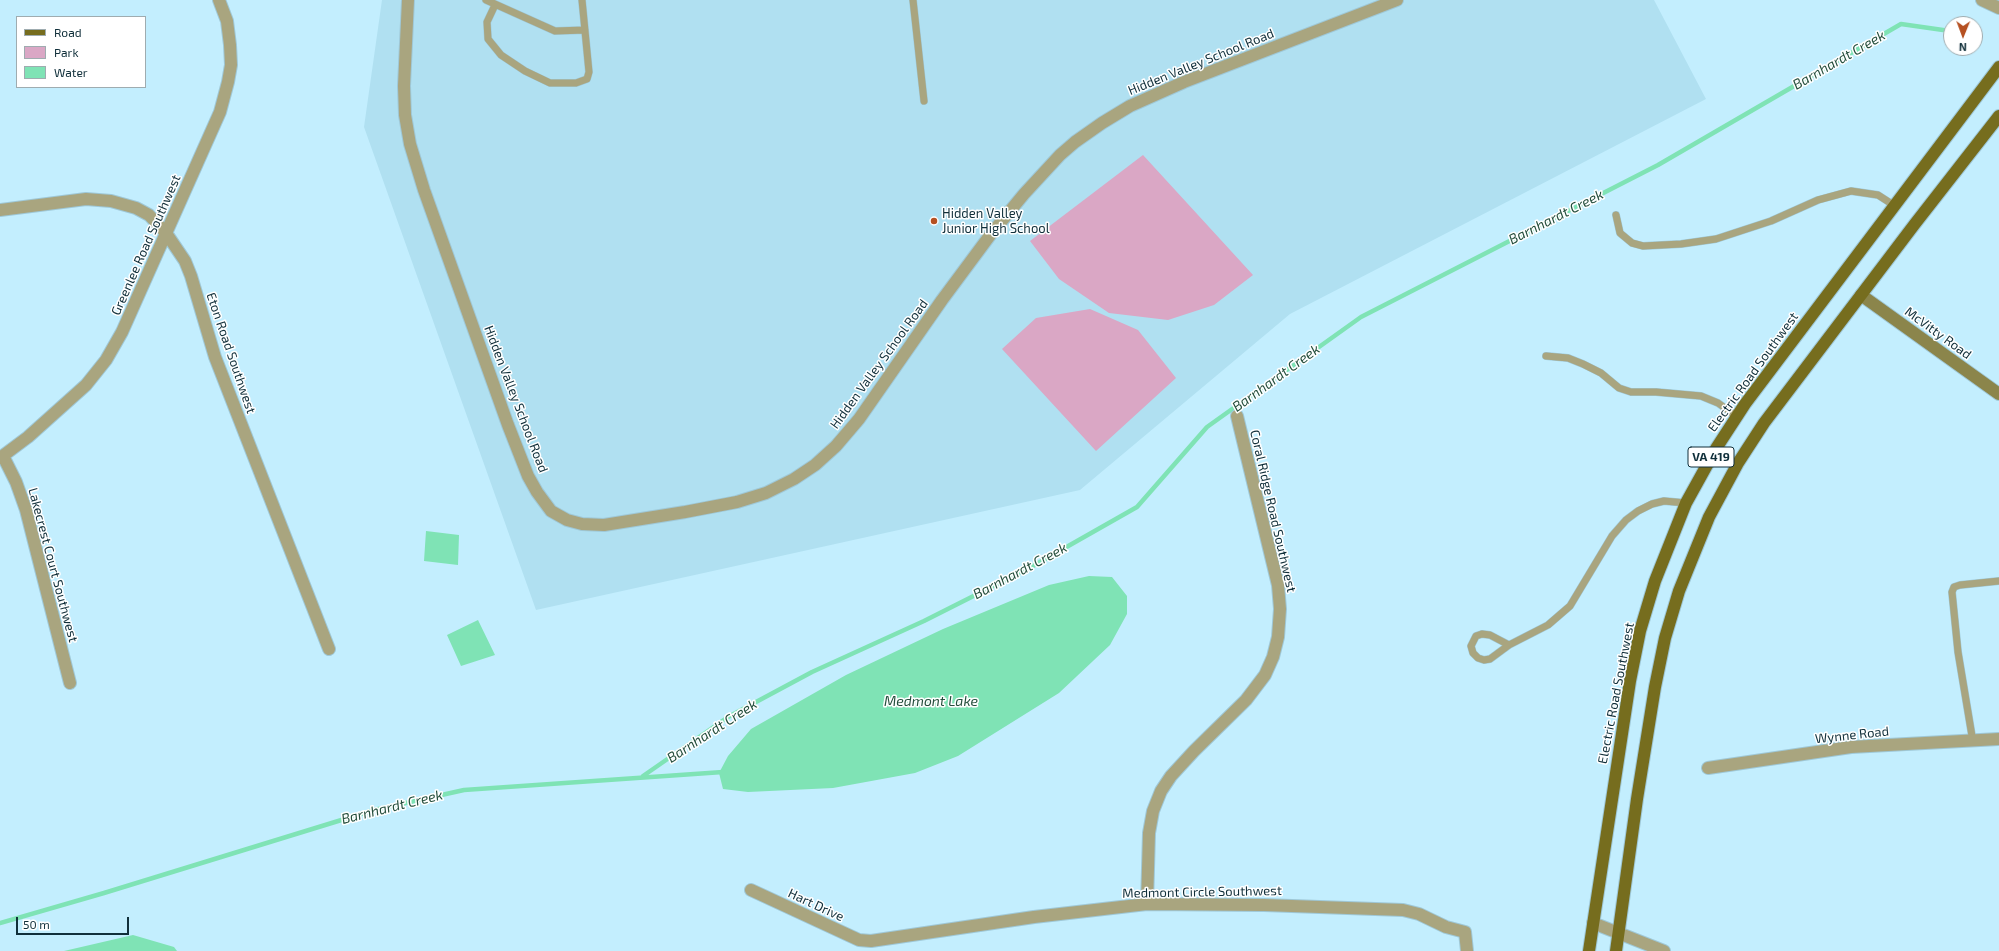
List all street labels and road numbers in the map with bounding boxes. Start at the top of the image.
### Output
street label: Hidden Valley School Road [1126,26,1276,98]
street label: Greenlee Road Southwest [108,172,184,318]
street label: Eton Road Southwest [203,291,259,415]
street label: Hidden Valley School Road [827,296,931,432]
street label: McVitty Road [1902,304,1974,362]
street label: Electric Road Southwest [1704,309,1802,435]
street label: Hidden Valley School Road [481,323,551,475]
street label: Coral Ridge Road Southwest [1247,428,1299,594]
road number: VA 419 [1688,447,1734,467]
street label: Lakecrest Court Southwest [25,486,81,644]
street label: Electric Road Southwest [1595,621,1637,765]
street label: Wynne Road [1814,723,1890,747]
street label: Medmont Circle Southwest [1122,883,1282,901]
street label: Hart Drive [786,885,846,925]

